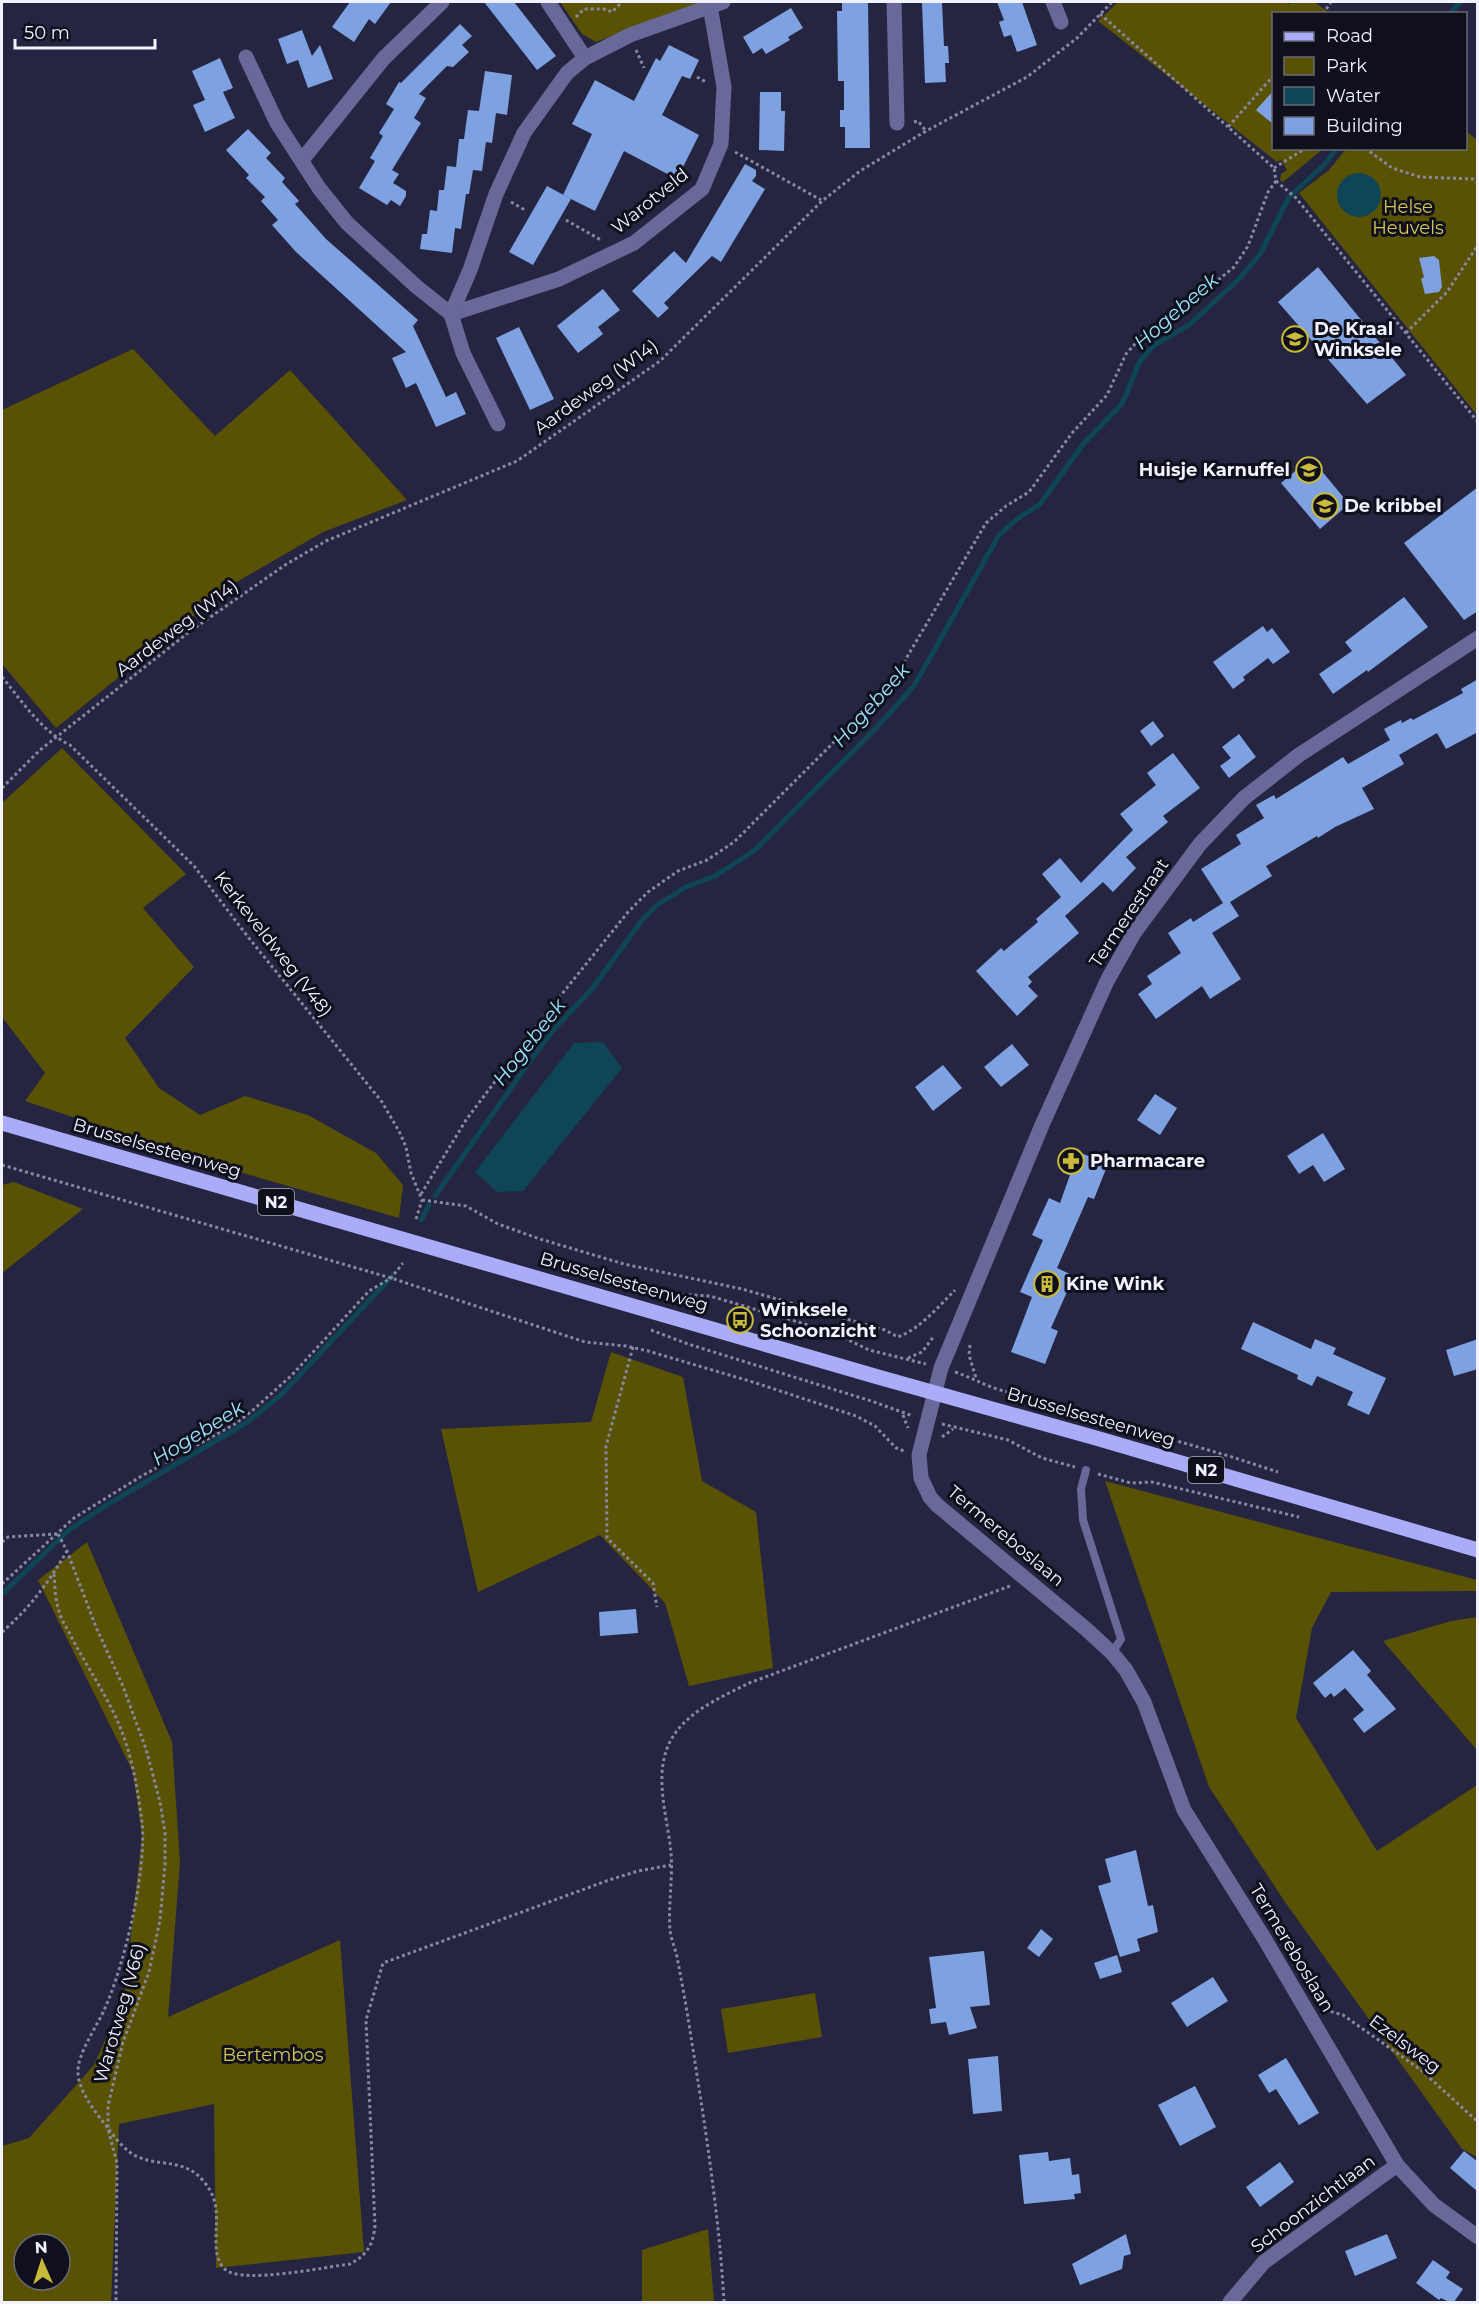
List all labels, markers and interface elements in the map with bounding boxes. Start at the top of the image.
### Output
scale bar [15,12,154,50]
legend [1272,12,1467,150]
text: 50 m [24,22,70,44]
text: Road [1326,25,1373,47]
text: Park [1326,55,1367,77]
text: Water [1326,85,1381,107]
text: Building [1326,115,1403,137]
street label: Warotveld [607,163,693,239]
park label: Helse Heuvels [1372,196,1444,239]
water label: Hogebeek [1129,267,1224,354]
place label: De Kraal Winksele [1314,318,1402,361]
school or university icon: De Kraal Winksele [1280,324,1310,354]
street label: Aardeweg (W14) [530,335,662,439]
school or university icon: Huisje Karnuffel [1294,455,1324,485]
place label: Huisje Karnuffel [1139,459,1290,481]
school or university icon: De kribbel [1310,491,1340,521]
place label: De kribbel [1344,495,1442,517]
street label: Aardeweg (W14) [111,575,243,681]
water label: Hogebeek [827,657,916,752]
street label: Termerestraat [1085,855,1173,971]
street label: Kerkeveldweg (V48) [209,867,337,1021]
water label: Hogebeek [487,993,571,1090]
street label: Brusselsesteenweg [70,1113,244,1183]
pharmacy icon: Pharmacare [1056,1146,1086,1176]
place label: Pharmacare [1090,1150,1205,1172]
road number: N2 [258,1189,294,1215]
street label: Brusselsesteenweg [537,1247,711,1317]
building icon: Kine Wink [1032,1269,1062,1299]
place label: Kine Wink [1066,1273,1164,1295]
place label: Winksele Schoonzicht [760,1299,877,1342]
bus stop icon: Winksele Schoonzicht [725,1305,755,1335]
street label: Brusselsesteenweg [1004,1382,1178,1452]
water label: Hogebeek [147,1395,249,1471]
road number: N2 [1188,1457,1224,1483]
street label: Termereboslaan [943,1481,1069,1591]
street label: Termereboslaan [1245,1880,1339,2016]
street label: Warotweg (V66) [90,1941,150,2085]
street label: Ezelsweg [1365,2010,1445,2078]
park label: Bertembos [222,2044,324,2066]
street label: Schoonzichtlaan [1247,2150,1379,2258]
north arrow [12,2232,72,2292]
text: N [34,2238,48,2257]

